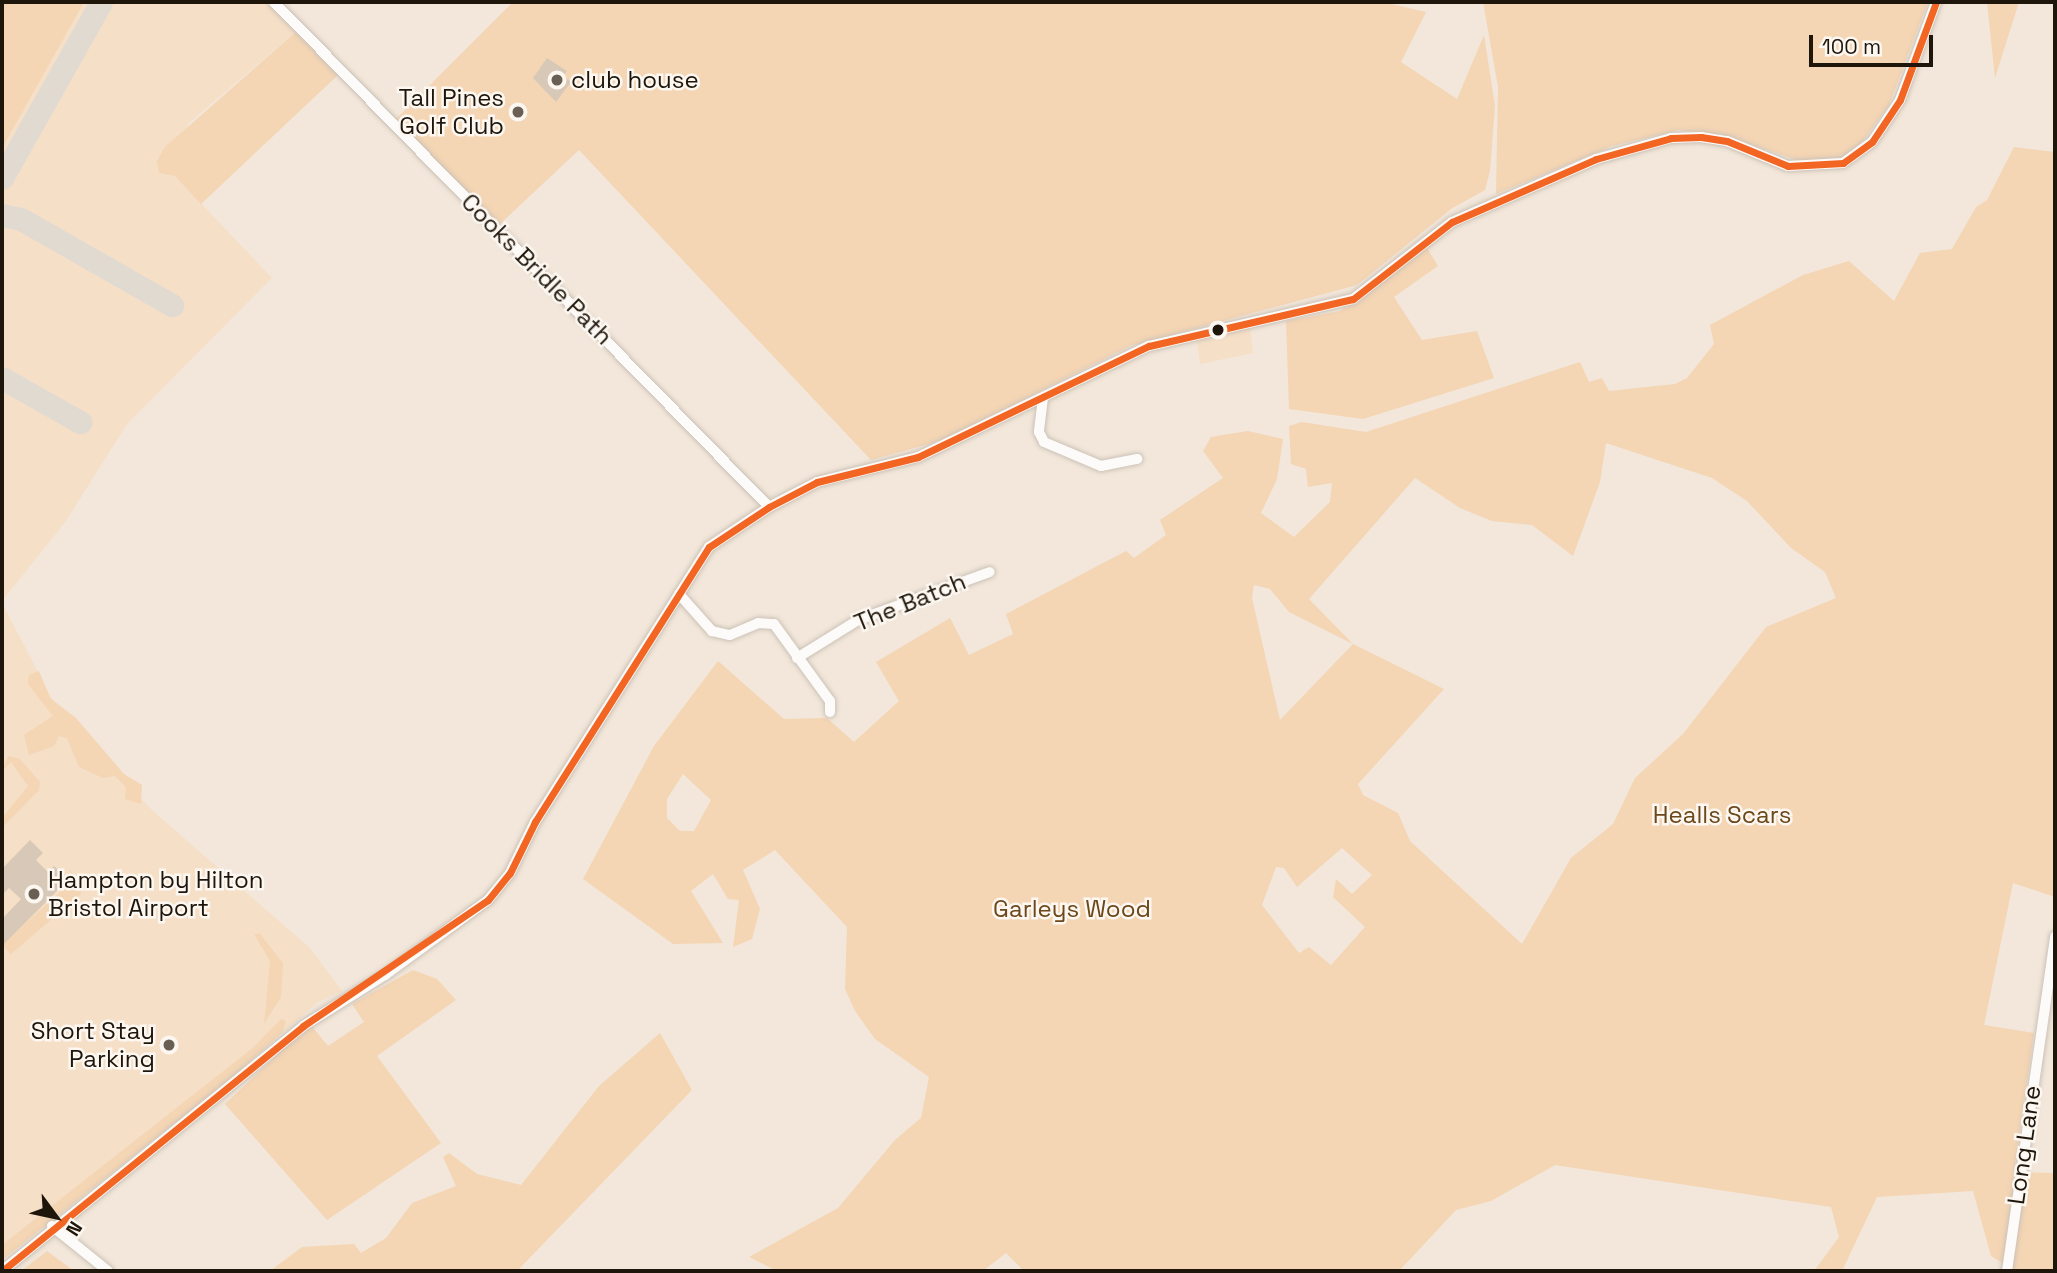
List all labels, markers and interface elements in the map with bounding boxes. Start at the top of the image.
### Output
scale bar [1812,21,1936,65]
text: 100 m [1822,33,1881,60]
place label: club house [571,66,699,94]
marker: club house [549,72,565,88]
place label: Tall Pines Golf Club [398,84,504,140]
marker: Tall Pines Golf Club [510,104,526,120]
street label: Cooks Bridle Path [455,187,619,351]
unlabelled marker [1211,323,1225,337]
street label: The Batch [850,567,970,637]
park label: Healls Scars [1653,801,1791,829]
place label: Hampton by Hilton Bristol Airport [48,866,263,922]
marker: Hampton by Hilton Bristol Airport [26,886,42,902]
park label: Garleys Wood [993,895,1151,923]
place label: Short Stay Parking [31,1017,155,1073]
marker: Short Stay Parking [161,1037,177,1053]
street label: Long Lane [2001,1084,2047,1206]
north arrow [21,1182,91,1252]
text: N [60,1217,88,1241]

